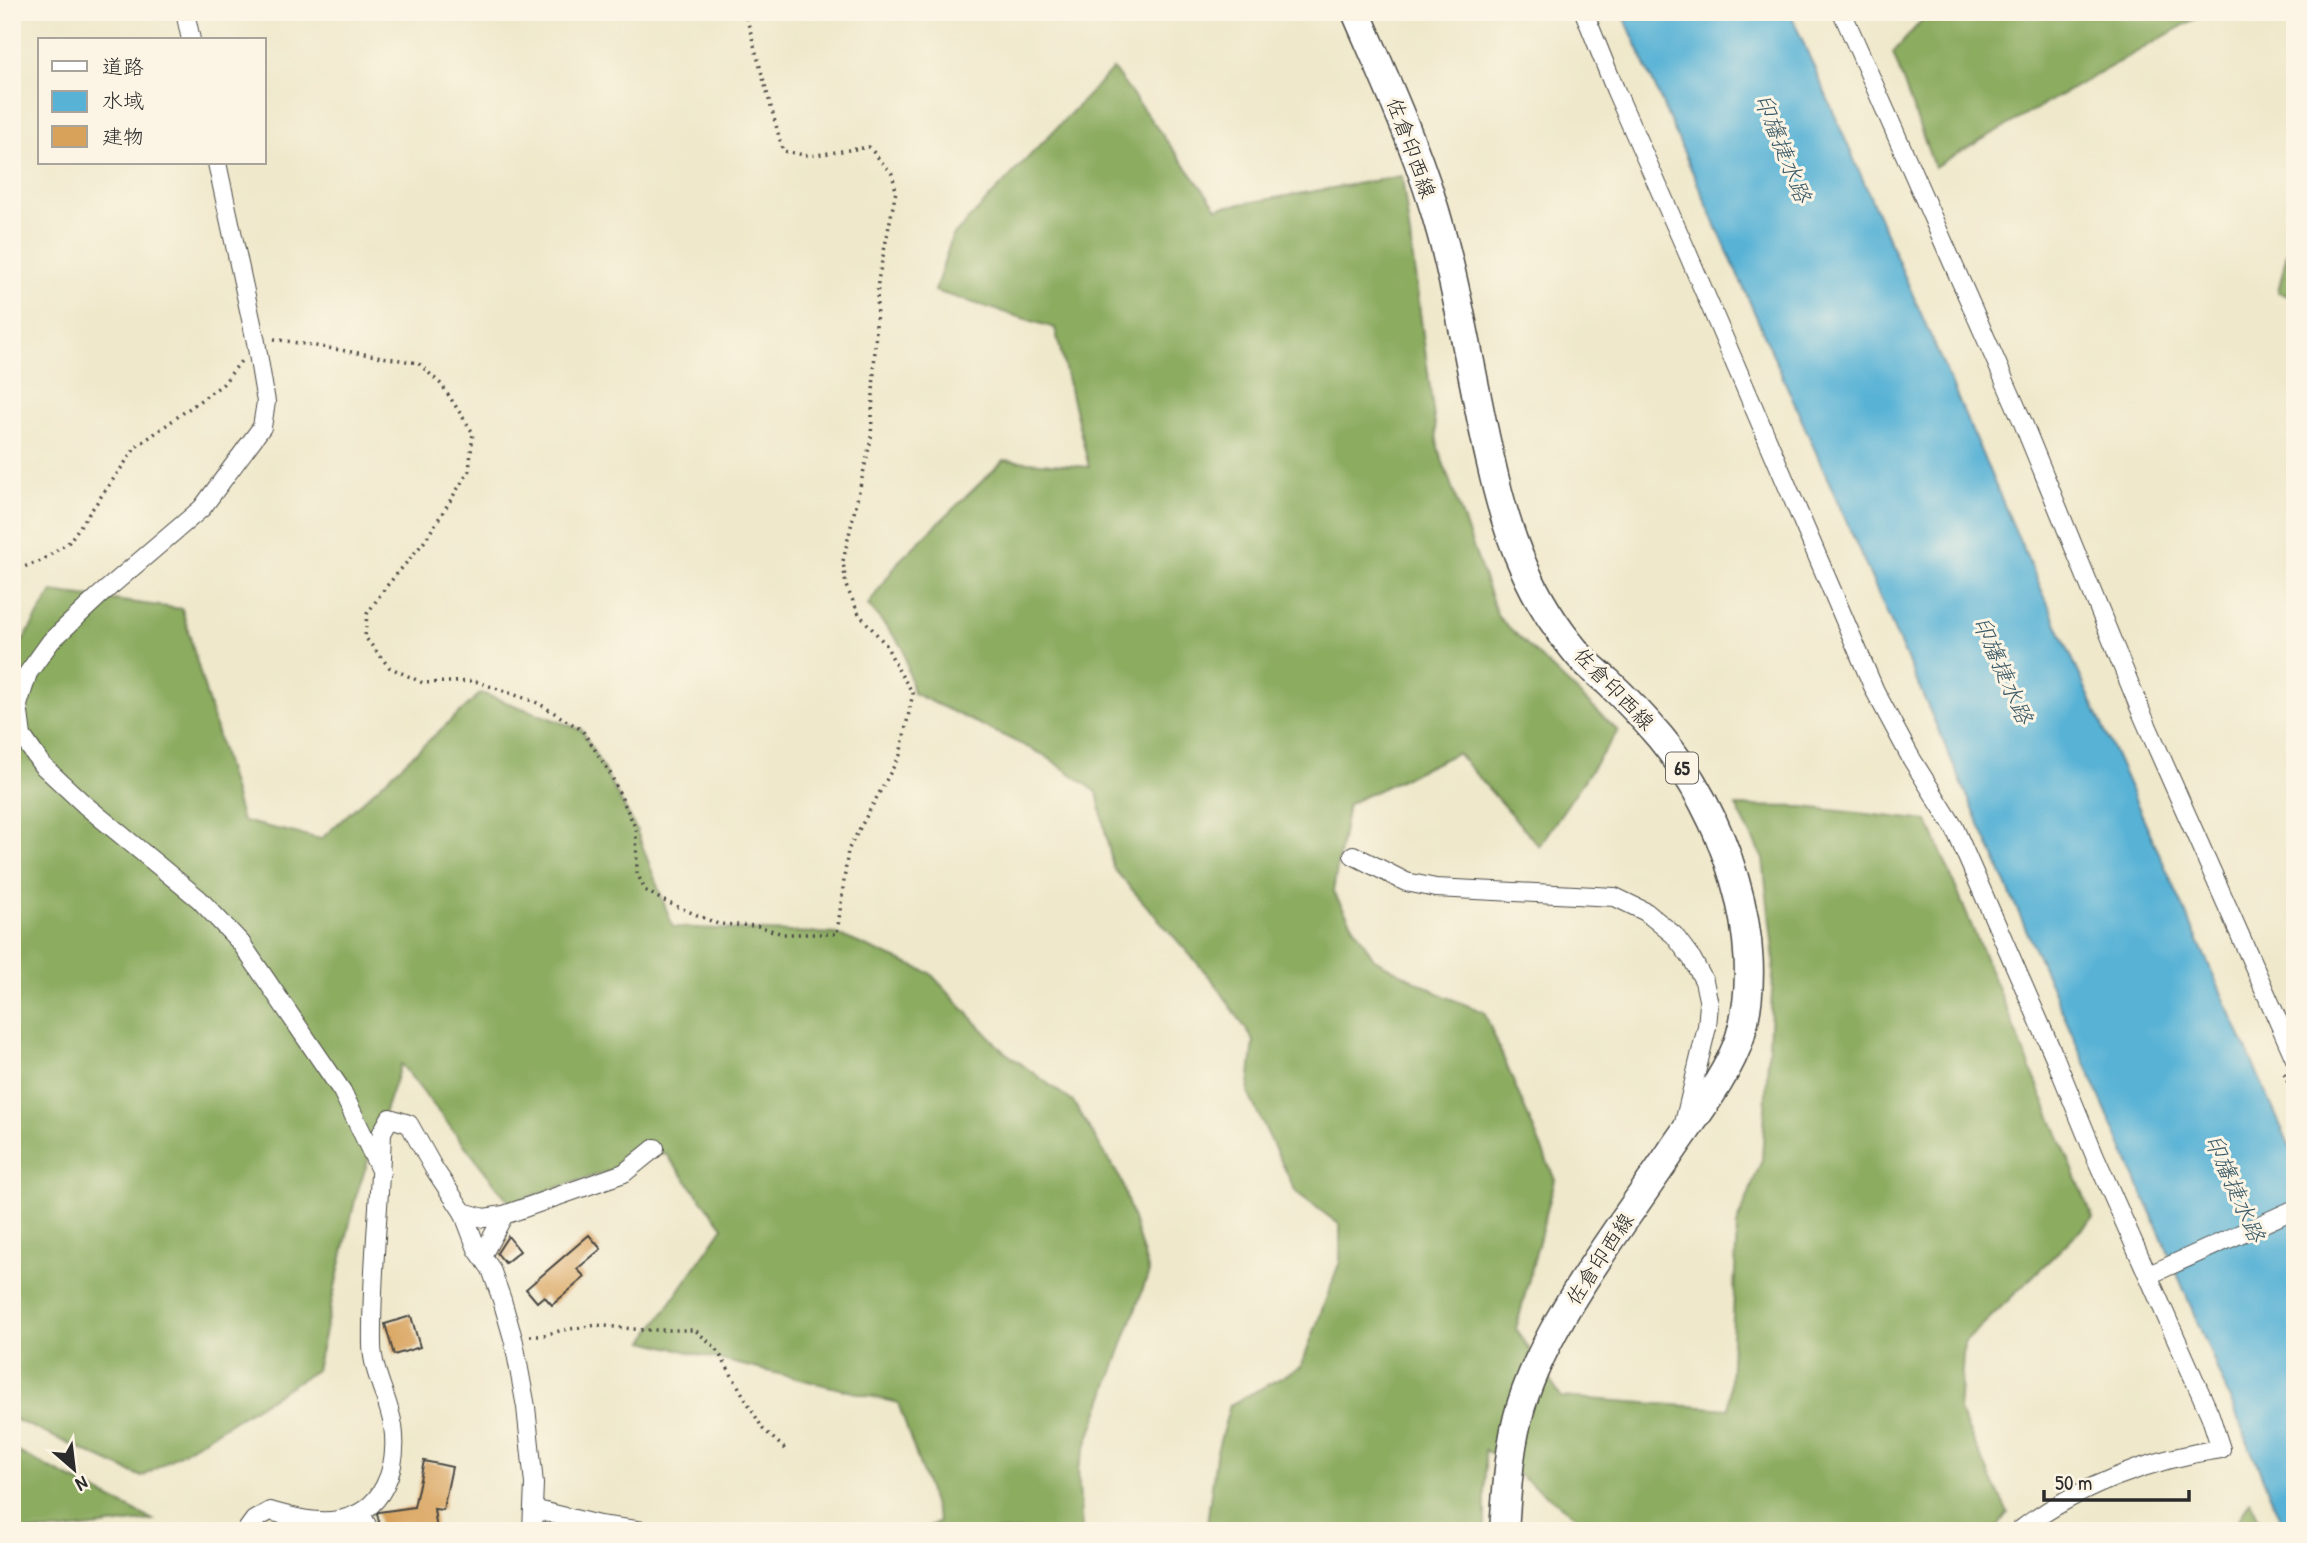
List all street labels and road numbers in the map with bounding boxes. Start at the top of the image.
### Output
street label: 佐倉印西線 [1380,94,1443,202]
street label: 佐倉印西線 [1567,641,1661,736]
road number: 65 [1666,752,1698,783]
street label: 佐倉印西線 [1559,1207,1640,1311]

